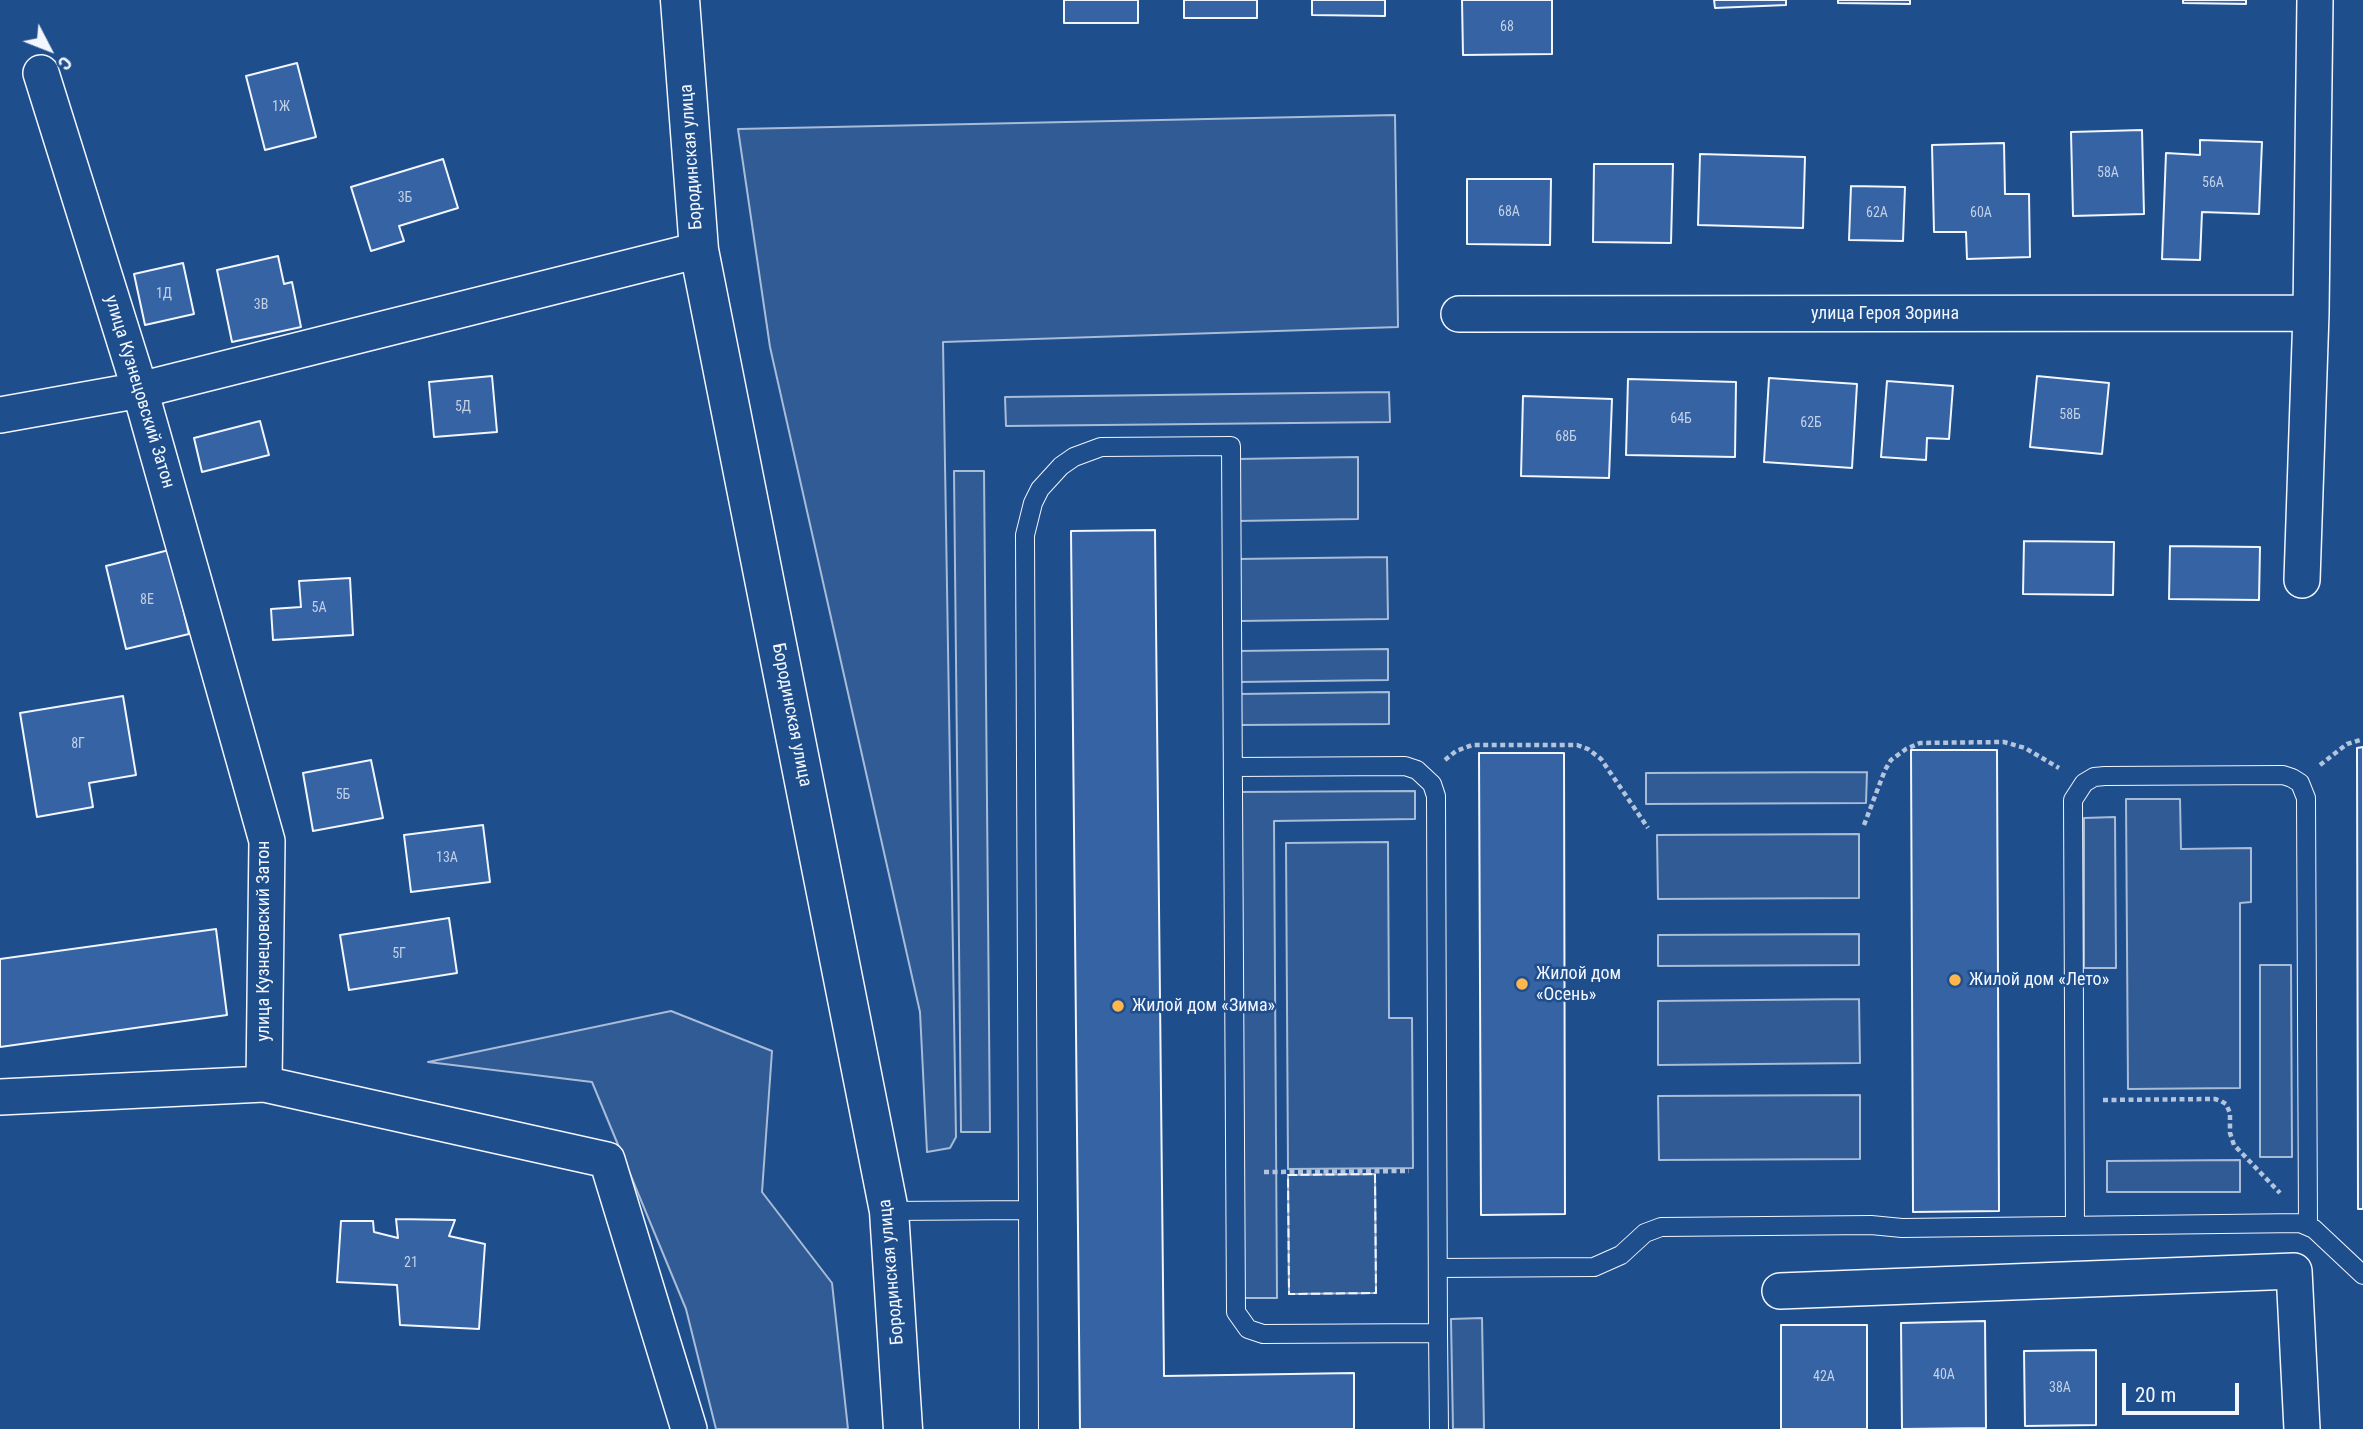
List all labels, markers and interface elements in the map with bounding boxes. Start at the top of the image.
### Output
north arrow [14,14,84,84]
house number: 68 [1500,19,1514,35]
text: С [53,52,77,75]
street label: Бородинская улица [676,83,708,231]
house number: 1Ж [272,99,290,115]
house number: 58А [2097,165,2119,181]
house number: 56А [2202,175,2224,191]
house number: 3Б [398,190,412,206]
house number: 68А [1498,204,1520,220]
house number: 62А [1866,205,1888,221]
house number: 60А [1970,205,1992,221]
house number: 1Д [156,286,172,302]
street label: улица Кузнецовский Затон [99,293,179,491]
house number: 3В [254,297,268,313]
street label: улица Героя Зорина [1811,303,1959,325]
house number: 5Д [455,399,471,415]
house number: 58Б [2059,407,2081,423]
house number: 64Б [1670,411,1692,427]
house number: 62Б [1800,415,1822,431]
house number: 68Б [1555,429,1577,445]
house number: 8Е [140,592,154,608]
house number: 5А [312,600,326,616]
street label: Бородинская улица [766,641,816,789]
house number: 8Г [71,736,85,752]
house number: 5Б [336,787,350,803]
street label: улица Кузнецовский Затон [253,841,275,1041]
house number: 13А [436,850,458,866]
house number: 5Г [392,946,406,962]
place label: Жилой дом «Осень» [1536,963,1621,1006]
place label: Жилой дом «Лето» [1969,969,2109,991]
marker: Жилой дом «Лето» [1947,972,1963,988]
marker: Жилой дом «Осень» [1514,976,1530,992]
place label: Жилой дом «Зима» [1132,995,1275,1017]
marker: Жилой дом «Зима» [1110,998,1126,1014]
street label: Бородинская улица [875,1198,909,1346]
house number: 21 [404,1255,418,1271]
house number: 40А [1933,1367,1955,1383]
house number: 42А [1813,1369,1835,1385]
scale bar [2125,1370,2242,1414]
house number: 38А [2049,1380,2071,1396]
text: 20 m [2135,1383,2176,1407]

